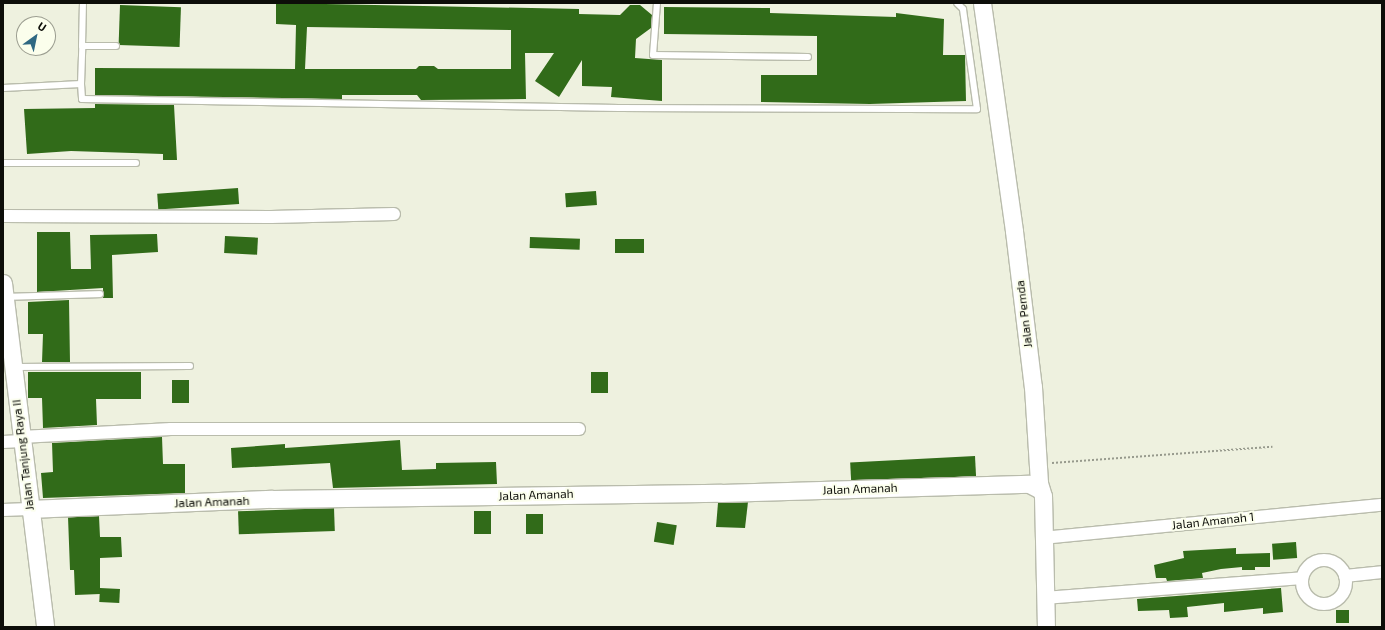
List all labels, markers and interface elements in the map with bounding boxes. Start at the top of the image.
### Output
north arrow [16,16,56,56]
text: U [36,19,49,34]
street label: Jalan Pemda [1013,279,1035,349]
street label: Jalan Tanjung Raya II [9,399,37,511]
street label: Jalan Amanah [822,480,898,498]
street label: Jalan Amanah [498,486,574,504]
street label: Jalan Amanah [174,493,250,511]
street label: Jalan Amanah 1 [1171,510,1255,532]

